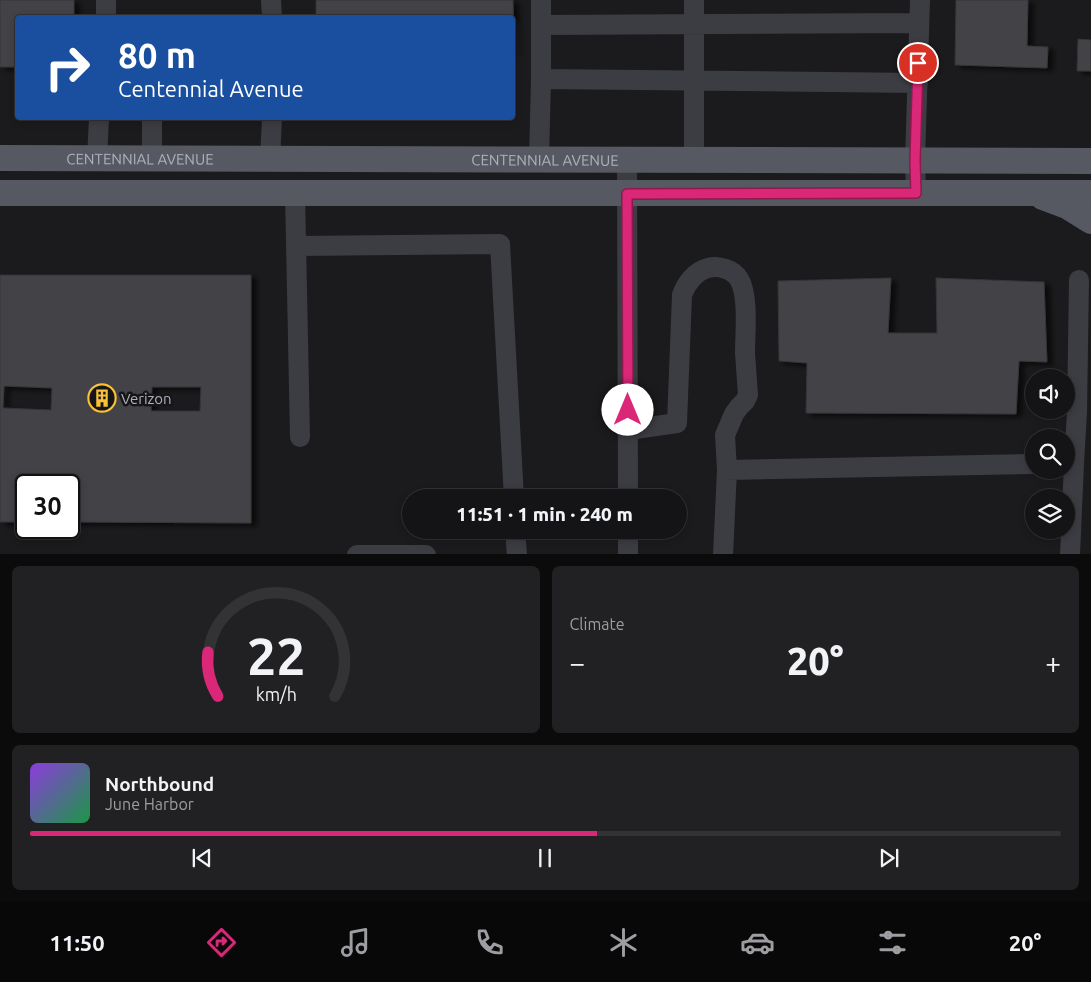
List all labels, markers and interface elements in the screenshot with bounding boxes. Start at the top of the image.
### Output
icon: right [35,35,100,100]
text: 80 m [118,35,196,75]
pin [897,42,939,84]
icon: arrive [904,49,932,77]
text: Centennial Avenue [118,76,304,101]
street label: CENTENNIAL AVENUE [66,150,214,167]
street label: CENTENNIAL AVENUE [471,151,619,168]
map controls [1025,369,1075,539]
button: sound [1025,369,1075,419]
building icon: Verizon [87,383,117,413]
position arrow [601,383,653,435]
place label: Verizon [121,390,172,407]
button: search [1025,429,1075,479]
speed limit sign: 30 [15,474,80,539]
button: layers [1025,489,1075,539]
text: 11:51 · 1 min · 240 m [456,503,633,525]
text: Climate [570,615,625,633]
text: 22 [246,627,305,685]
text: 20° [787,640,844,682]
text: − [570,647,585,678]
text: + [1045,647,1061,678]
text: km/h [255,684,296,704]
text: Northbound [105,773,214,795]
text: June Harbor [105,795,194,813]
icon: previous [188,844,216,872]
icon: pause [531,844,559,872]
icon: next [875,844,903,872]
icon: directions [204,925,239,960]
icon: music [338,925,373,960]
icon: phone [472,925,507,960]
icon: climate [606,925,641,960]
icon: car [740,925,775,960]
icon: filters [875,925,910,960]
text: 11:50 [50,930,105,955]
text: 20° [1009,930,1041,955]

